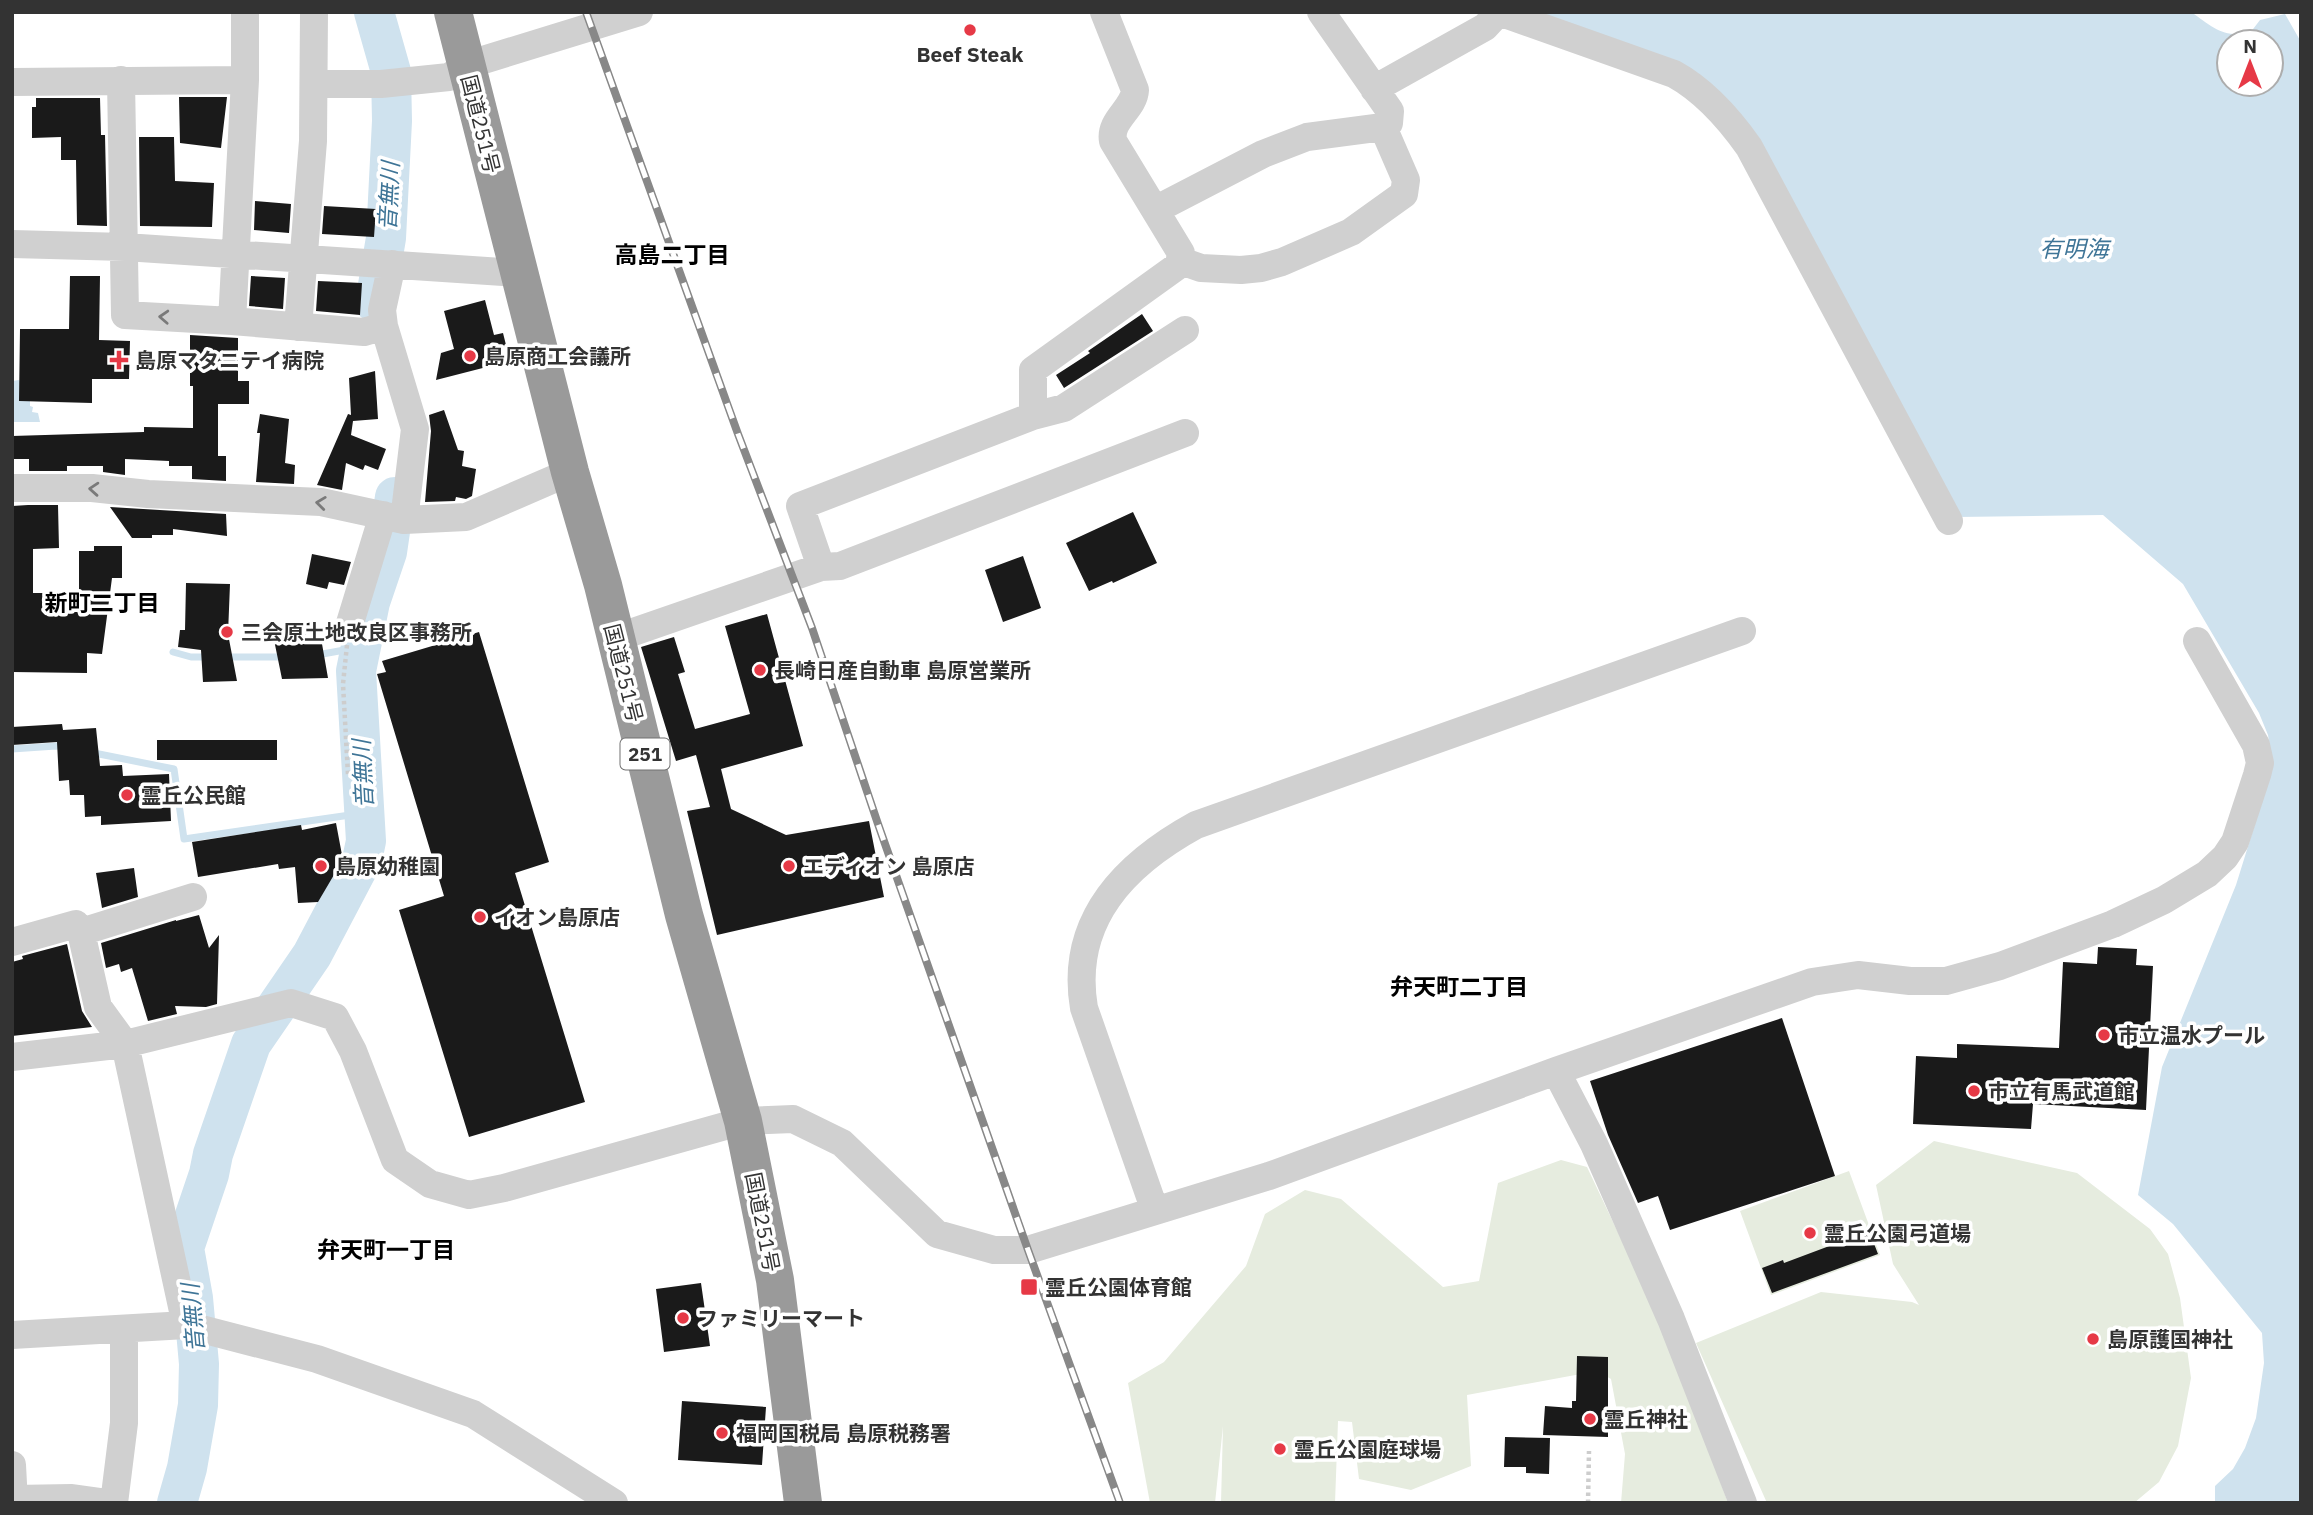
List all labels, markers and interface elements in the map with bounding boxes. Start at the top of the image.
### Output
marker: Beef Steak [962,22,978,38]
north arrow [2215,28,2285,98]
text: N [2243,34,2257,58]
place label: Beef Steak [917,40,1024,68]
street label: 国道251号 [455,72,507,176]
water label: 音無川 [371,158,405,231]
water label: 有明海 [2040,233,2113,263]
district label: 高島二丁目 [615,239,730,269]
one-way arrow [158,310,169,325]
place label: 島原商工会議所 [484,342,631,370]
place label: 島原マタニテイ病院 [135,346,324,374]
marker: 島原商工会議所 [462,348,478,364]
marker: 島原マタニテイ病院 [109,350,129,370]
one-way arrow [88,481,99,496]
one-way arrow [315,496,327,511]
district label: 新町二丁目 [45,587,160,617]
place label: 三会原土地改良区事務所 [241,618,472,646]
street label: 国道251号 [598,621,650,725]
marker: 三会原土地改良区事務所 [219,624,235,640]
place label: 長崎日産自動車 島原営業所 [774,656,1031,684]
marker: 長崎日産自動車 島原営業所 [752,662,768,678]
water label: 音無川 [345,736,379,809]
road number: 251 [620,738,670,769]
place label: 霊丘公民館 [141,781,246,809]
marker: 霊丘公民館 [119,787,135,803]
place label: 島原幼稚園 [335,852,440,880]
place label: エディオン 島原店 [803,852,975,880]
marker: 島原幼稚園 [313,858,329,874]
marker: エディオン 島原店 [781,858,797,874]
place label: イオン島原店 [494,903,620,931]
marker: イオン島原店 [472,909,488,925]
district label: 弁天町二丁目 [1390,971,1528,1001]
place label: 市立温水プール [2118,1021,2265,1049]
marker: 市立温水プール [2096,1027,2112,1043]
place label: 市立有馬武道館 [1988,1077,2135,1105]
marker: 市立有馬武道館 [1966,1083,1982,1099]
street label: 国道251号 [740,1170,786,1274]
place label: 霊丘公園弓道場 [1824,1219,1971,1247]
marker: 霊丘公園弓道場 [1802,1225,1818,1241]
district label: 弁天町一丁目 [317,1234,455,1264]
place label: 霊丘公園体育館 [1045,1273,1192,1301]
marker: 霊丘公園体育館 [1019,1277,1039,1297]
water label: 音無川 [174,1279,210,1354]
place label: ファミリーマート [697,1304,865,1332]
marker: ファミリーマート [675,1310,691,1326]
place label: 島原護国神社 [2107,1325,2233,1353]
marker: 島原護国神社 [2085,1331,2101,1347]
place label: 霊丘神社 [1604,1405,1688,1433]
marker: 霊丘神社 [1582,1411,1598,1427]
place label: 福岡国税局 島原税務署 [736,1419,951,1447]
marker: 福岡国税局 島原税務署 [714,1425,730,1441]
place label: 霊丘公園庭球場 [1294,1435,1441,1463]
marker: 霊丘公園庭球場 [1272,1441,1288,1457]

